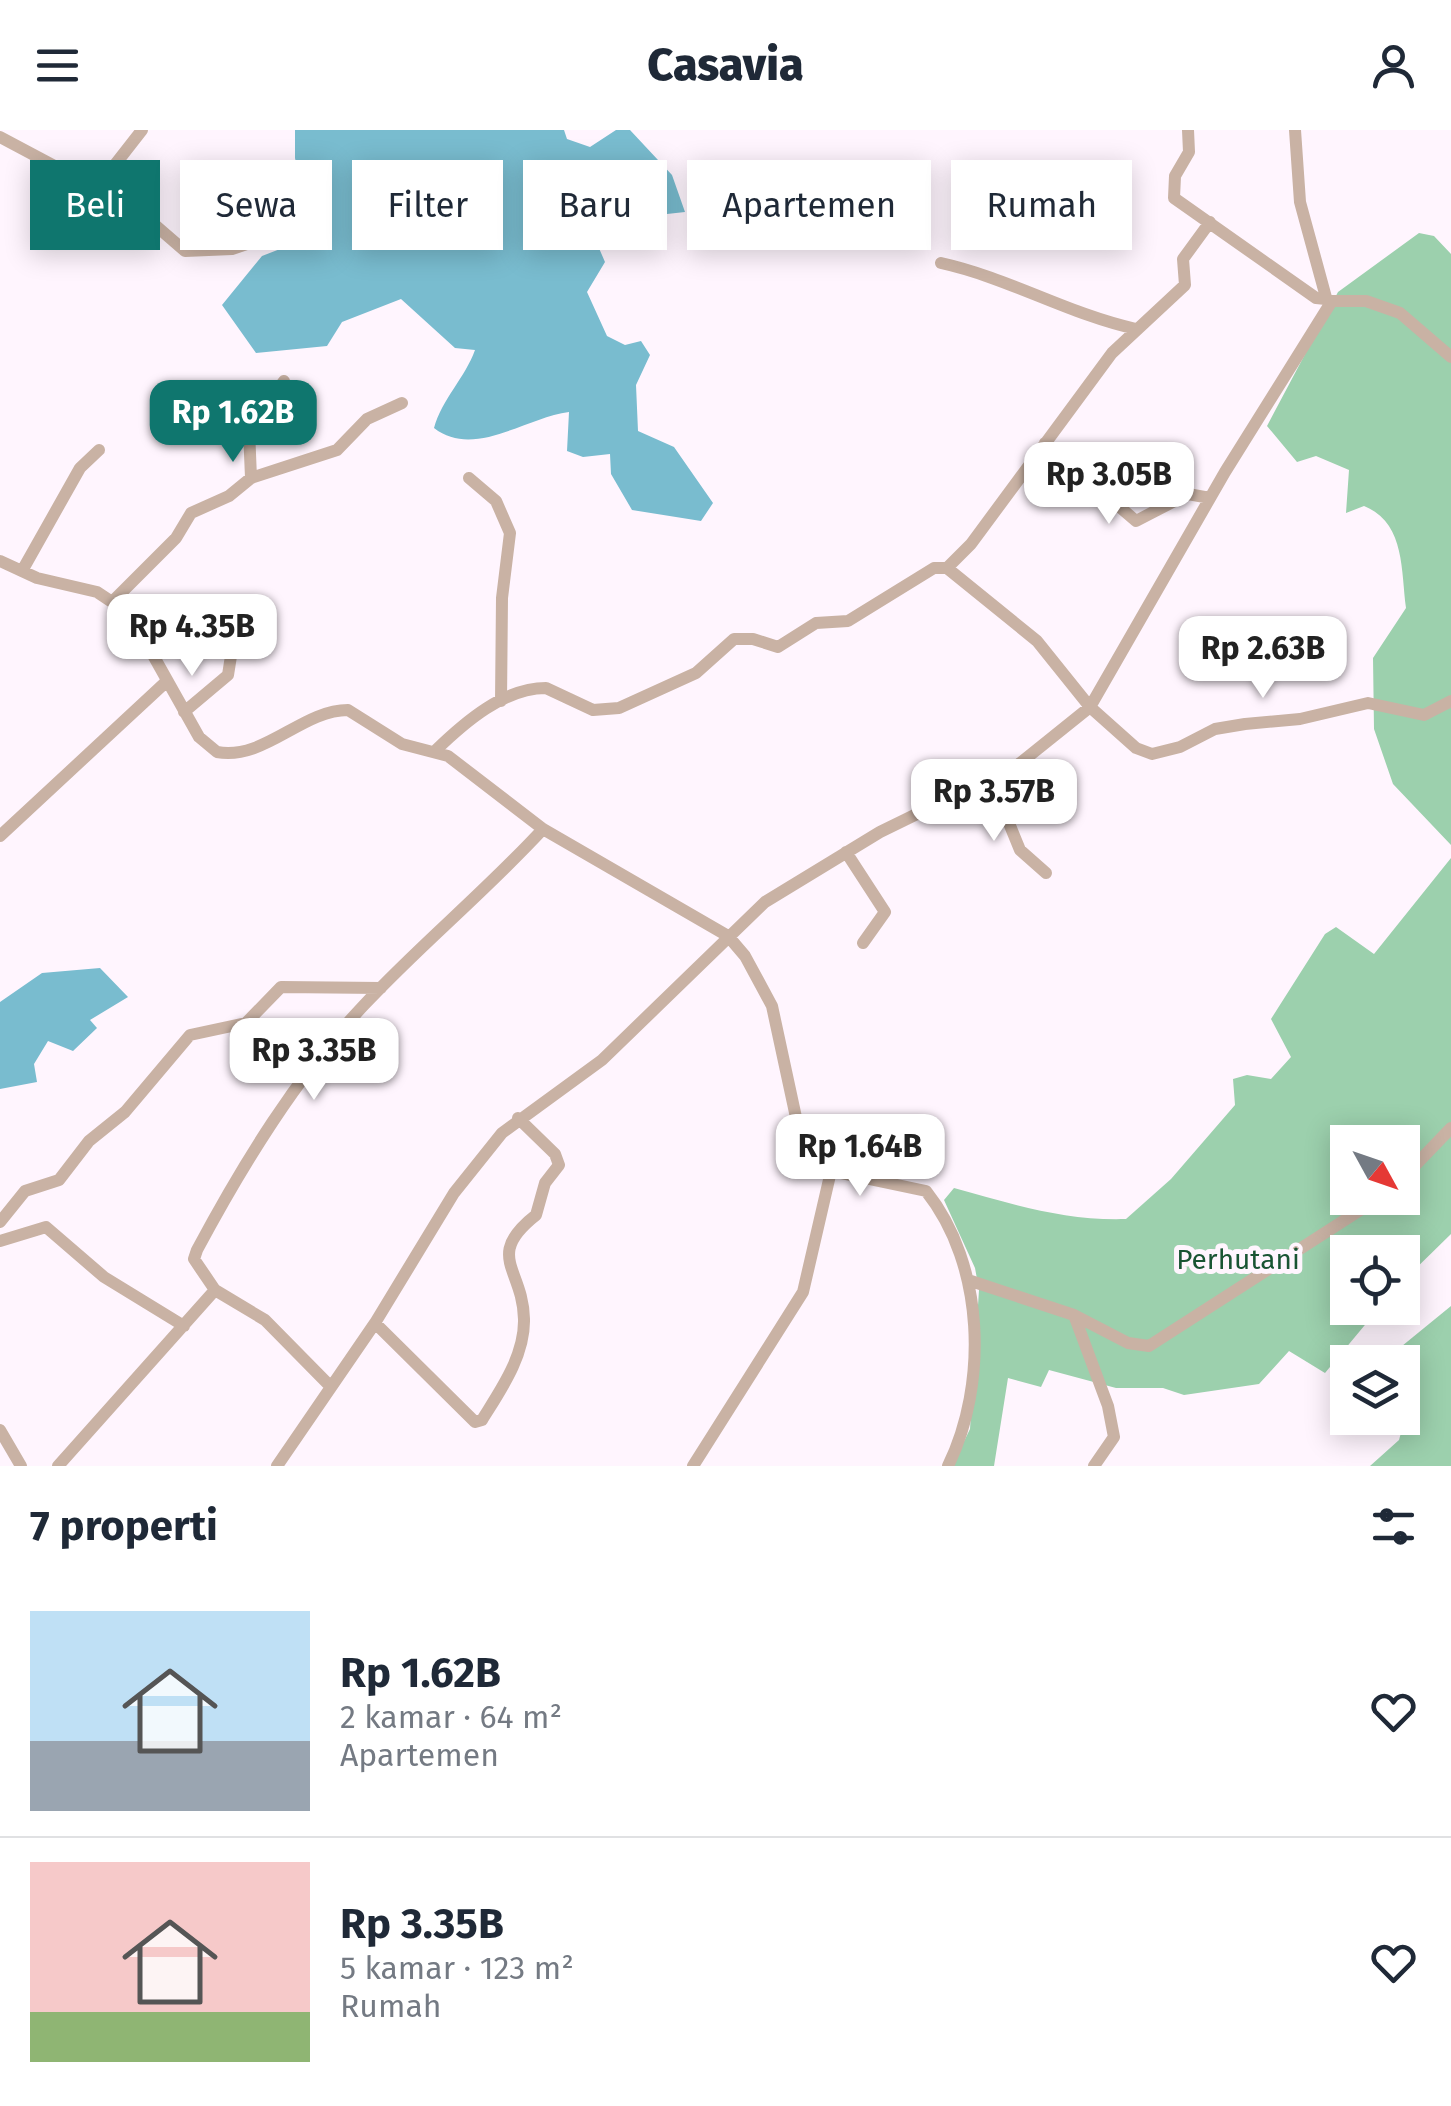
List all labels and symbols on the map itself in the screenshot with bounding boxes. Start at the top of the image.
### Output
pin: Rp 1.62B [130,380,336,465]
pin: Rp 3.05B [1006,442,1212,527]
pin: Rp 4.35B [89,594,295,679]
pin: Rp 2.63B [1160,616,1366,701]
pin: Rp 3.57B [891,759,1097,844]
pin: Rp 3.35B [211,1018,417,1103]
pin: Rp 1.64B [757,1114,963,1199]
north arrow [1330,1125,1420,1215]
park label: Perhutani [1176,1243,1300,1276]

